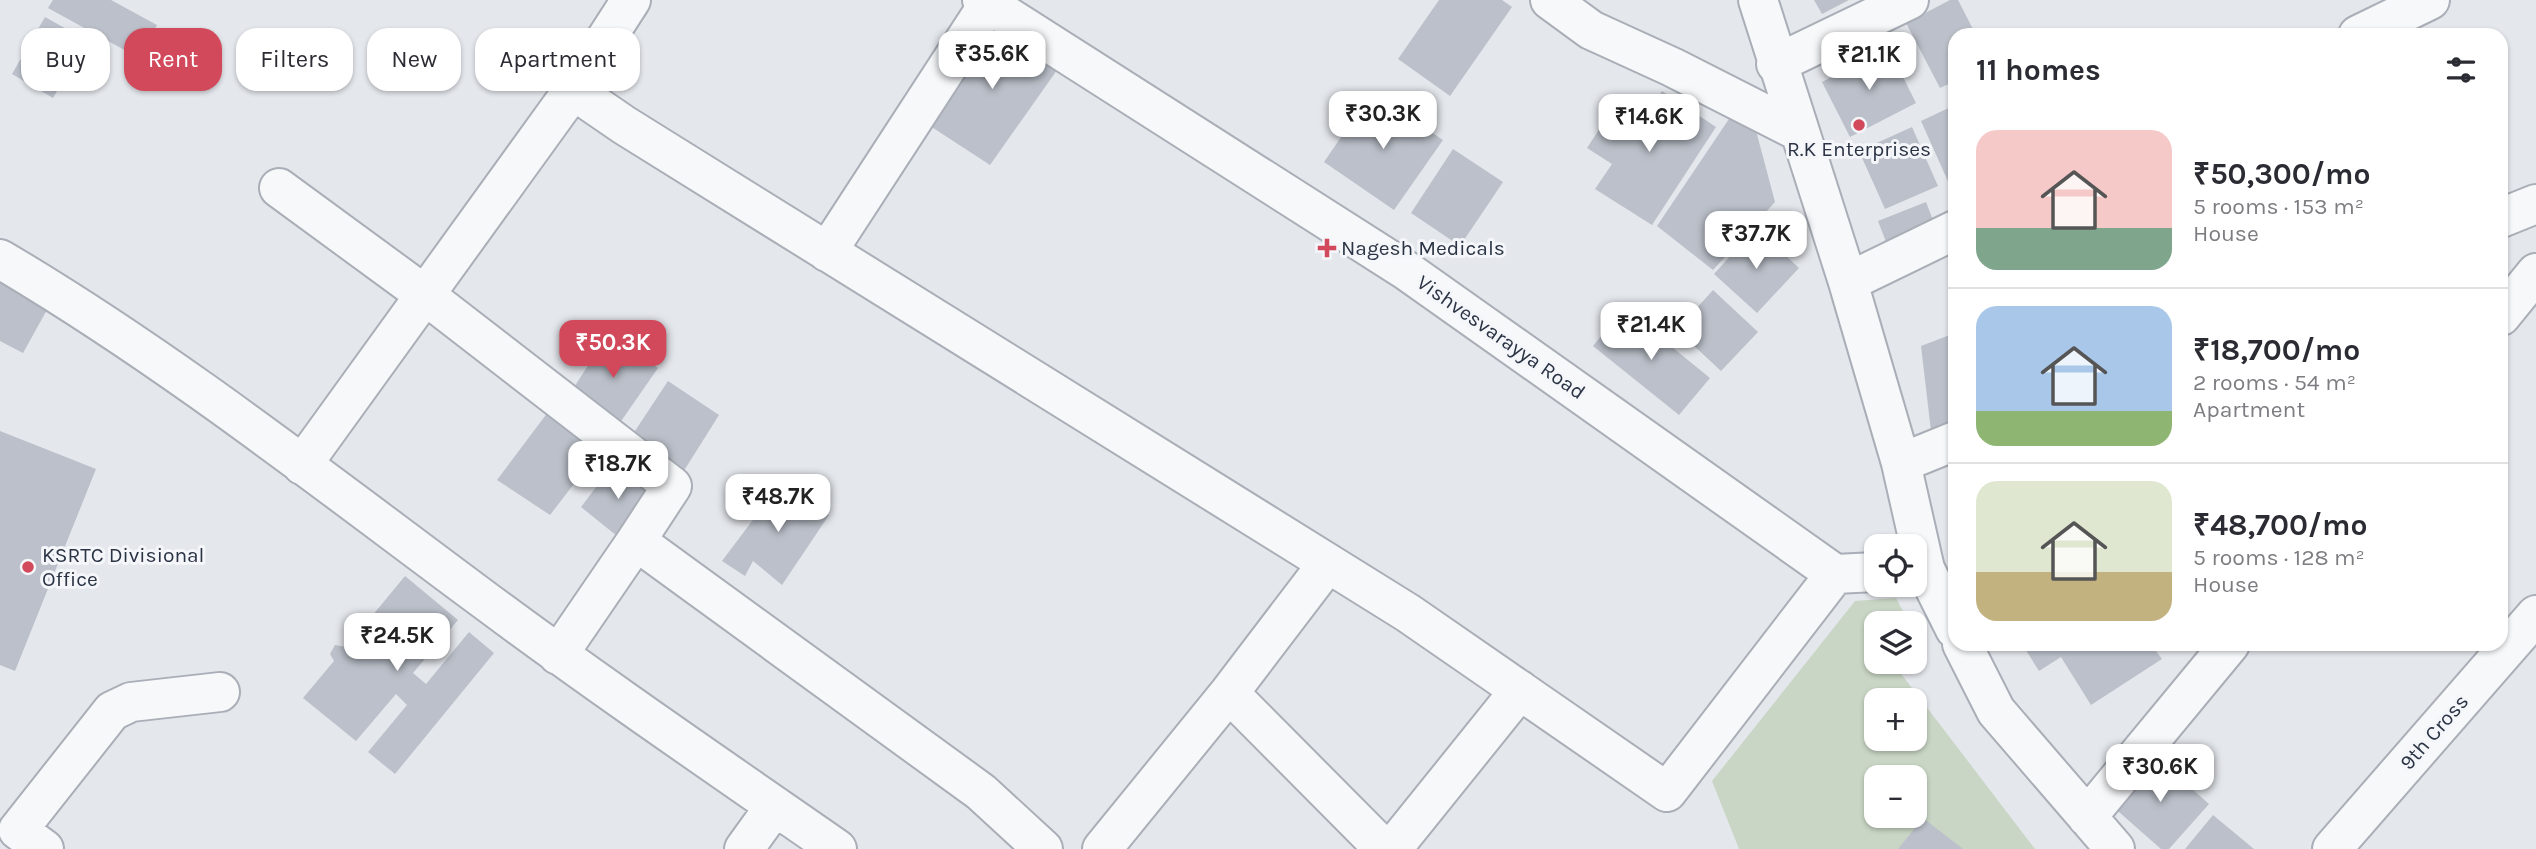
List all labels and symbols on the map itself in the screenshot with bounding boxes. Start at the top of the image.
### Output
pin: ₹35.6K [935,32,1049,91]
pin: ₹21.1K [1812,32,1926,92]
pin: ₹30.3K [1326,92,1440,151]
pin: ₹14.6K [1592,94,1706,154]
marker: R.K Enterprises [1851,117,1867,133]
place label: R.K Enterprises [1787,137,1931,161]
pin: ₹37.7K [1699,212,1813,271]
place label: Nagesh Medicals [1341,236,1505,260]
marker: Nagesh Medicals [1319,240,1335,256]
street label: Vishvesvarayya Road [1412,270,1590,404]
pin: ₹21.4K [1594,302,1708,362]
pin: ₹50.3K [556,320,670,380]
pin: ₹18.7K [561,442,675,501]
pin: ₹48.7K [721,475,835,534]
place label: KSRTC Divisional Office [42,543,205,591]
marker: KSRTC Divisional Office [20,559,36,575]
pin: ₹24.5K [340,614,454,673]
street label: 9th Cross [2395,690,2473,774]
pin: ₹30.6K [2103,744,2217,804]

